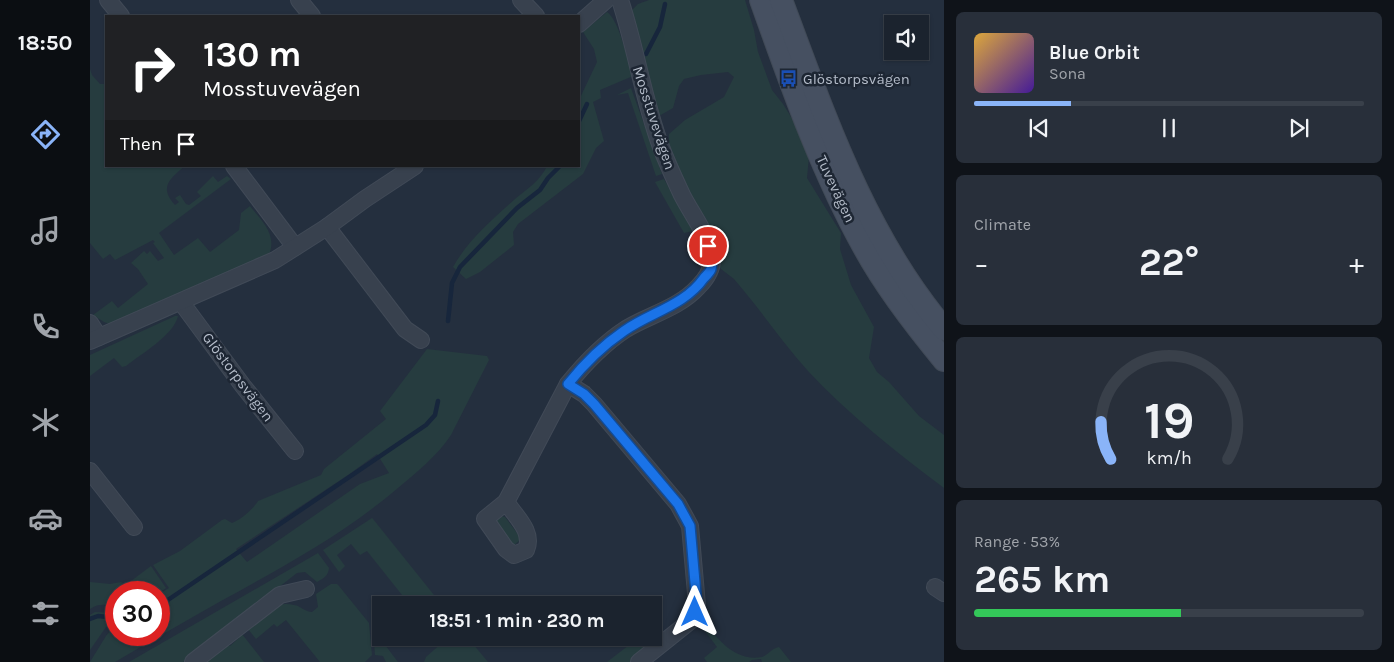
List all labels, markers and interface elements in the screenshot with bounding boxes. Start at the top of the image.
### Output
map controls [884,15,929,60]
button: sound [884,15,929,60]
text: 18:50 [18,30,72,56]
text: 130 m [203,34,301,75]
icon: right [120,35,185,100]
text: Blue Orbit [1049,42,1140,64]
street label: Mosstuvevägen [629,64,679,172]
text: Sona [1049,64,1086,83]
bus stop icon: Glöstorpsvägen [779,69,799,89]
place label: Glöstorpsvägen [803,70,910,88]
text: Mosstuvevägen [203,76,361,102]
icon: previous [1025,114,1053,142]
icon: pause [1155,114,1183,142]
icon: next [1285,114,1313,142]
icon: directions [28,117,63,152]
icon: arrive [172,130,200,158]
text: Then [120,133,162,155]
street label: Tuvevägen [813,153,859,225]
icon: music [28,213,63,248]
text: Climate [974,215,1031,234]
pin [687,225,729,267]
icon: arrive [694,232,722,260]
text: 22° [1139,240,1199,285]
text: − [974,247,989,280]
text: + [1349,247,1364,280]
icon: phone [28,309,63,344]
street label: Glöstorpsvägen [199,329,277,425]
text: 19 [1144,390,1194,451]
icon: climate [28,405,63,440]
text: km/h [1146,448,1192,469]
icon: car [28,501,63,536]
text: Range · 53% [974,532,1060,551]
text: 265 km [974,557,1110,602]
speed limit sign: 30 [105,581,170,646]
position arrow [668,585,720,637]
icon: filters [28,596,63,631]
text: 18:51 · 1 min · 230 m [429,610,605,632]

